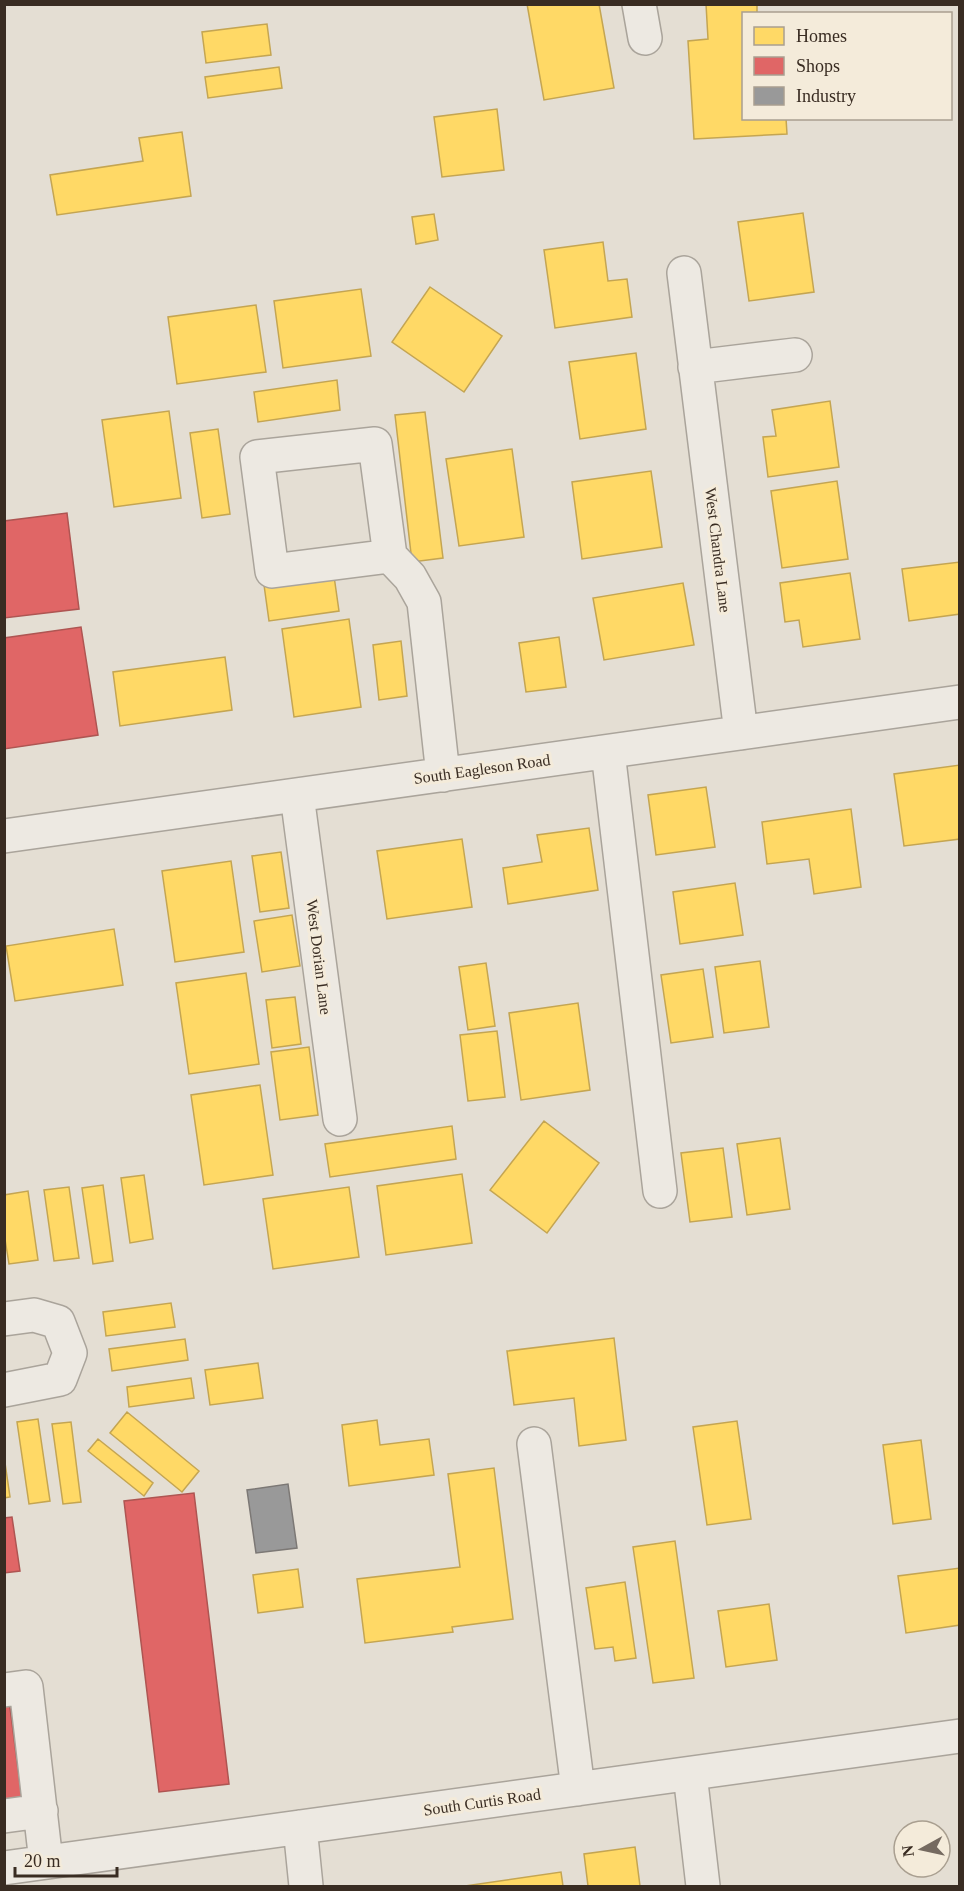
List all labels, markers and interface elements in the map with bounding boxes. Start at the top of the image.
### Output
legend [742,12,952,120]
text: Homes [796,26,847,46]
text: Shops [796,56,840,76]
text: Industry [796,86,856,106]
street label: West Chandra Lane [702,487,734,613]
street label: South Eagleson Road [413,751,552,788]
street label: West Dorian Lane [303,898,335,1016]
street label: South Curtis Road [422,1785,542,1819]
north arrow [892,1819,952,1879]
scale bar [15,1840,117,1878]
text: N [898,1844,917,1858]
text: 20 m [24,1851,61,1871]

